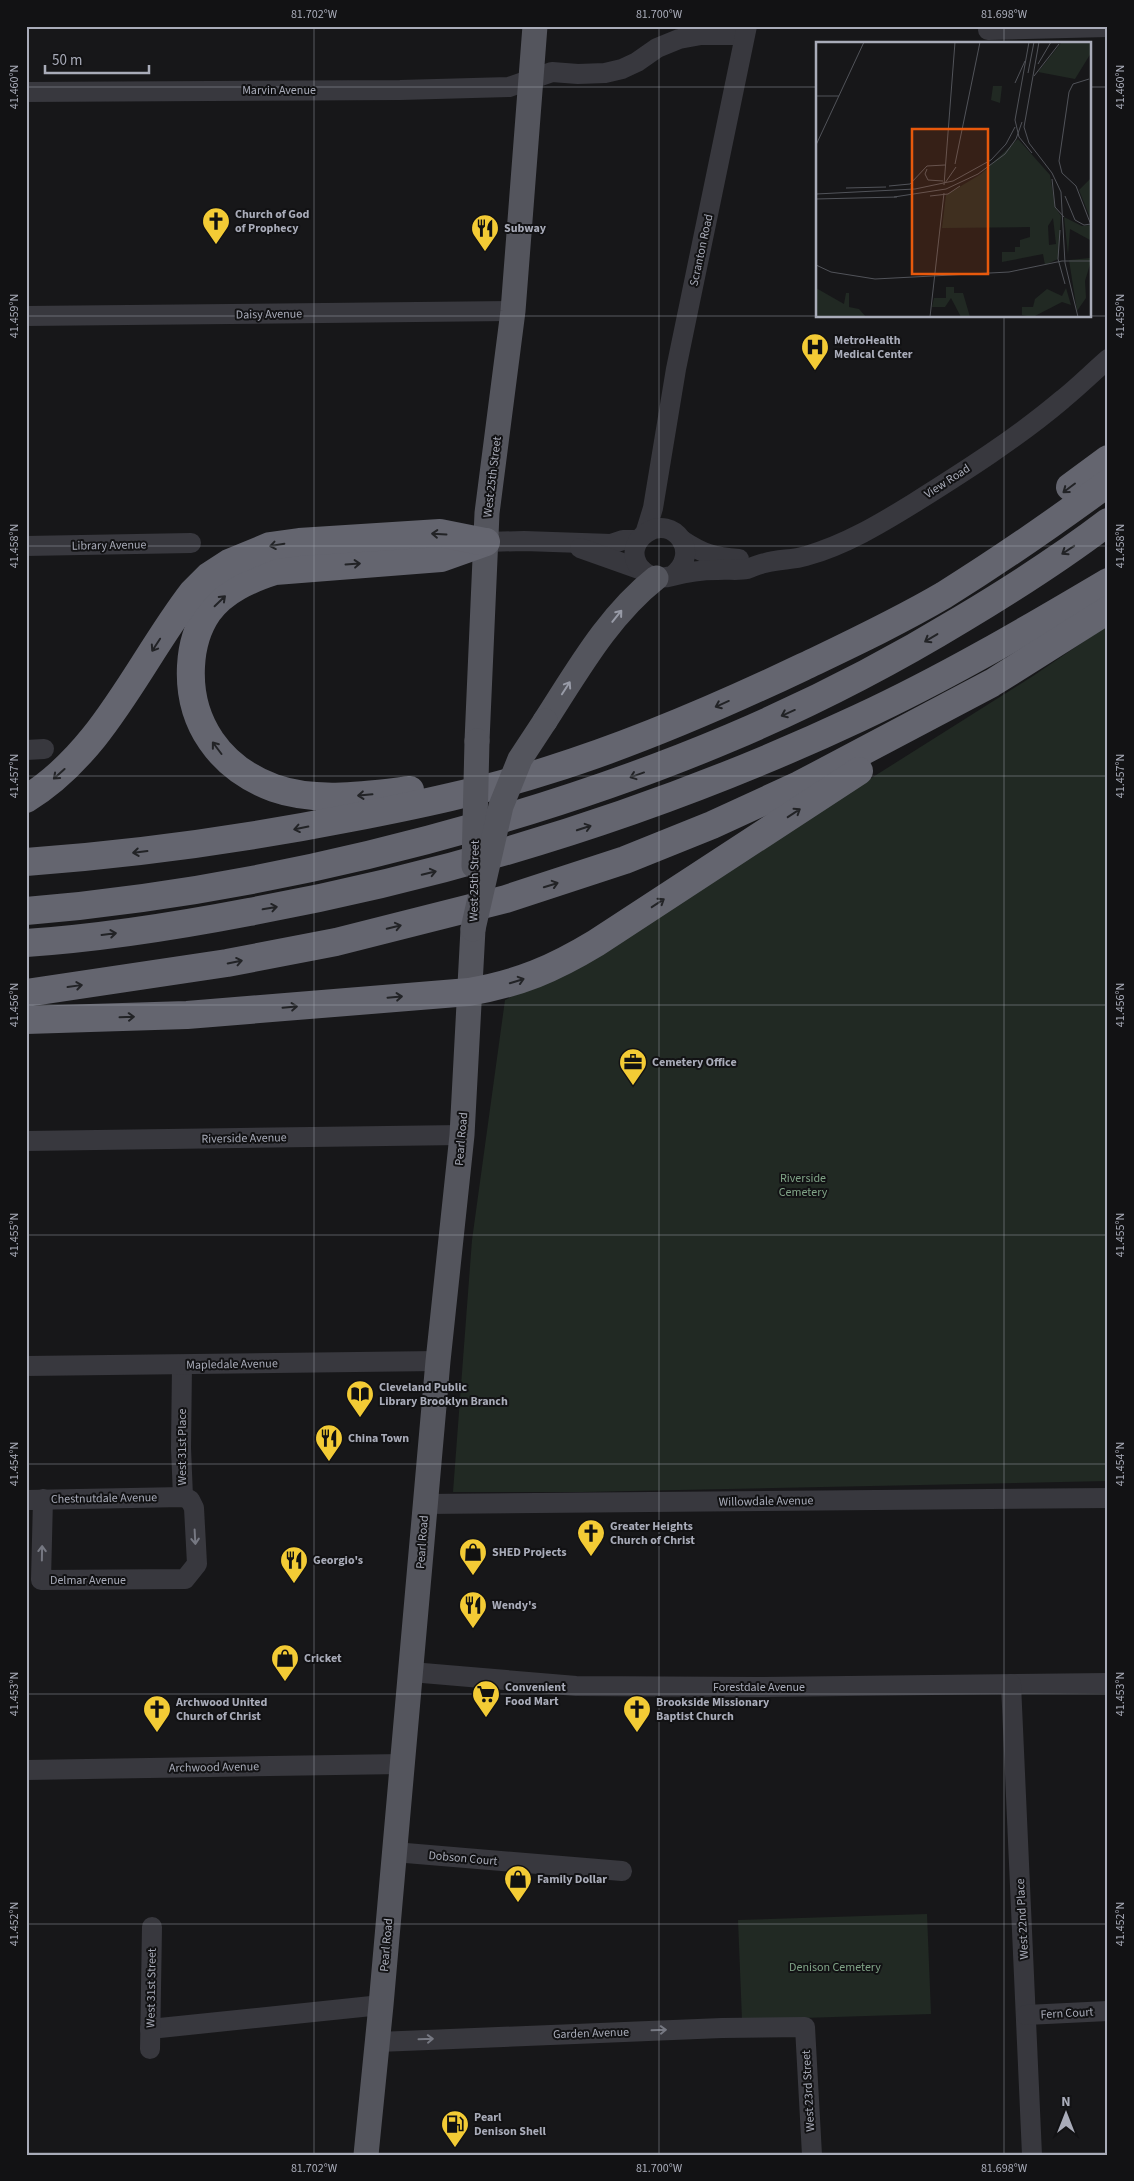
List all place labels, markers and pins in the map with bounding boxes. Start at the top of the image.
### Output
church icon: Church of God of Prophecy [201,206,231,245]
place label: Church of God of Prophecy [235,206,310,237]
restaurant icon: Subway [470,213,500,252]
place label: Subway [504,220,547,237]
hospital icon: MetroHealth Medical Center [800,332,830,371]
place label: MetroHealth Medical Center [834,332,913,363]
office icon: Cemetery Office [618,1047,648,1086]
place label: Cemetery Office [652,1054,737,1071]
library icon: Cleveland Public Library Brooklyn Branch [345,1379,375,1418]
place label: Cleveland Public Library Brooklyn Branch [379,1379,508,1410]
restaurant icon: China Town [314,1423,344,1462]
place label: China Town [348,1430,409,1447]
church icon: Greater Heights Church of Christ [576,1518,606,1557]
place label: Greater Heights Church of Christ [610,1518,695,1549]
shop icon: SHED Projects [458,1537,488,1576]
place label: SHED Projects [492,1544,567,1561]
restaurant icon: Georgio's [279,1545,309,1584]
place label: Georgio's [313,1552,363,1569]
restaurant icon: Wendy's [458,1590,488,1629]
place label: Wendy's [492,1597,537,1614]
shop icon: Cricket [270,1643,300,1682]
place label: Cricket [304,1650,342,1667]
supermarket icon: Convenient Food Mart [471,1679,501,1718]
place label: Convenient Food Mart [505,1679,566,1710]
church icon: Archwood United Church of Christ [142,1694,172,1733]
place label: Archwood United Church of Christ [175,1694,268,1725]
church icon: Brookside Missionary Baptist Church [622,1694,652,1733]
place label: Brookside Missionary Baptist Church [656,1694,770,1725]
shop icon: Family Dollar [503,1864,533,1903]
place label: Family Dollar [537,1871,607,1888]
fuel station icon: Pearl Denison Shell [440,2109,470,2148]
place label: Pearl Denison Shell [474,2109,546,2140]

